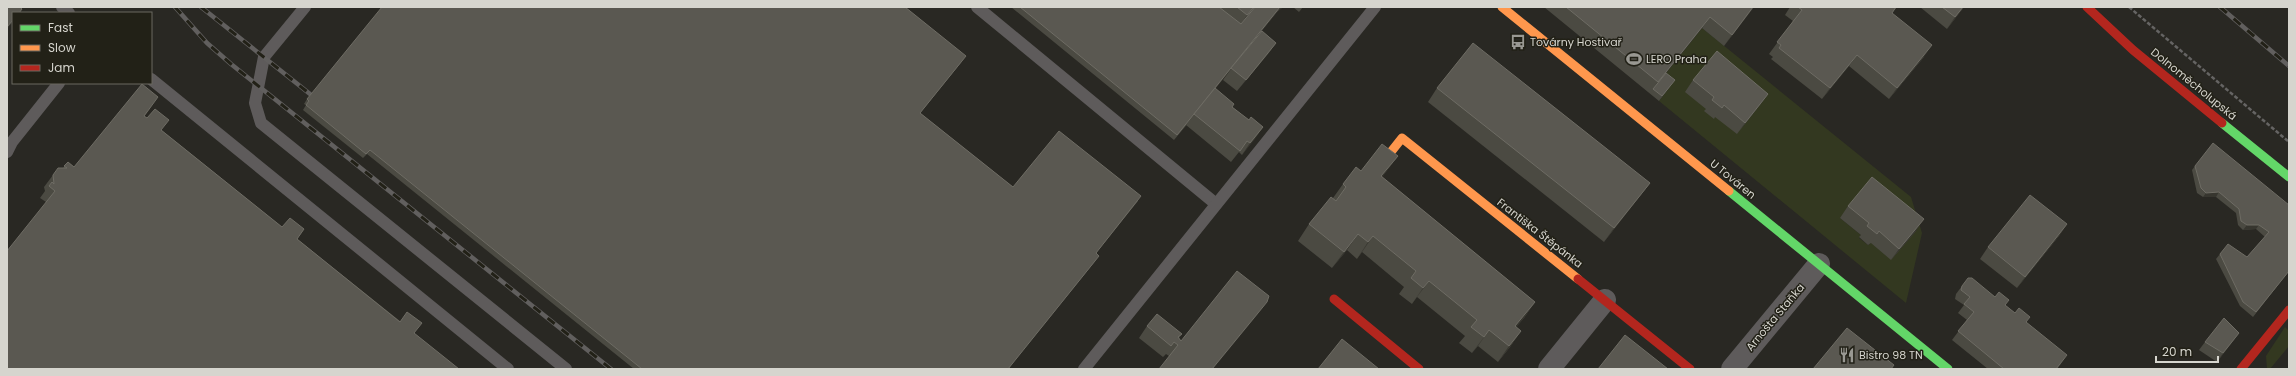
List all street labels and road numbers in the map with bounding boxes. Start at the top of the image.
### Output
street label: Dolnoměcholupská [2148,44,2240,124]
street label: U Továren [1707,155,1759,203]
street label: Františka Štěpánka [1494,194,1586,272]
street label: Arnošta Staňka [1742,280,1808,354]

